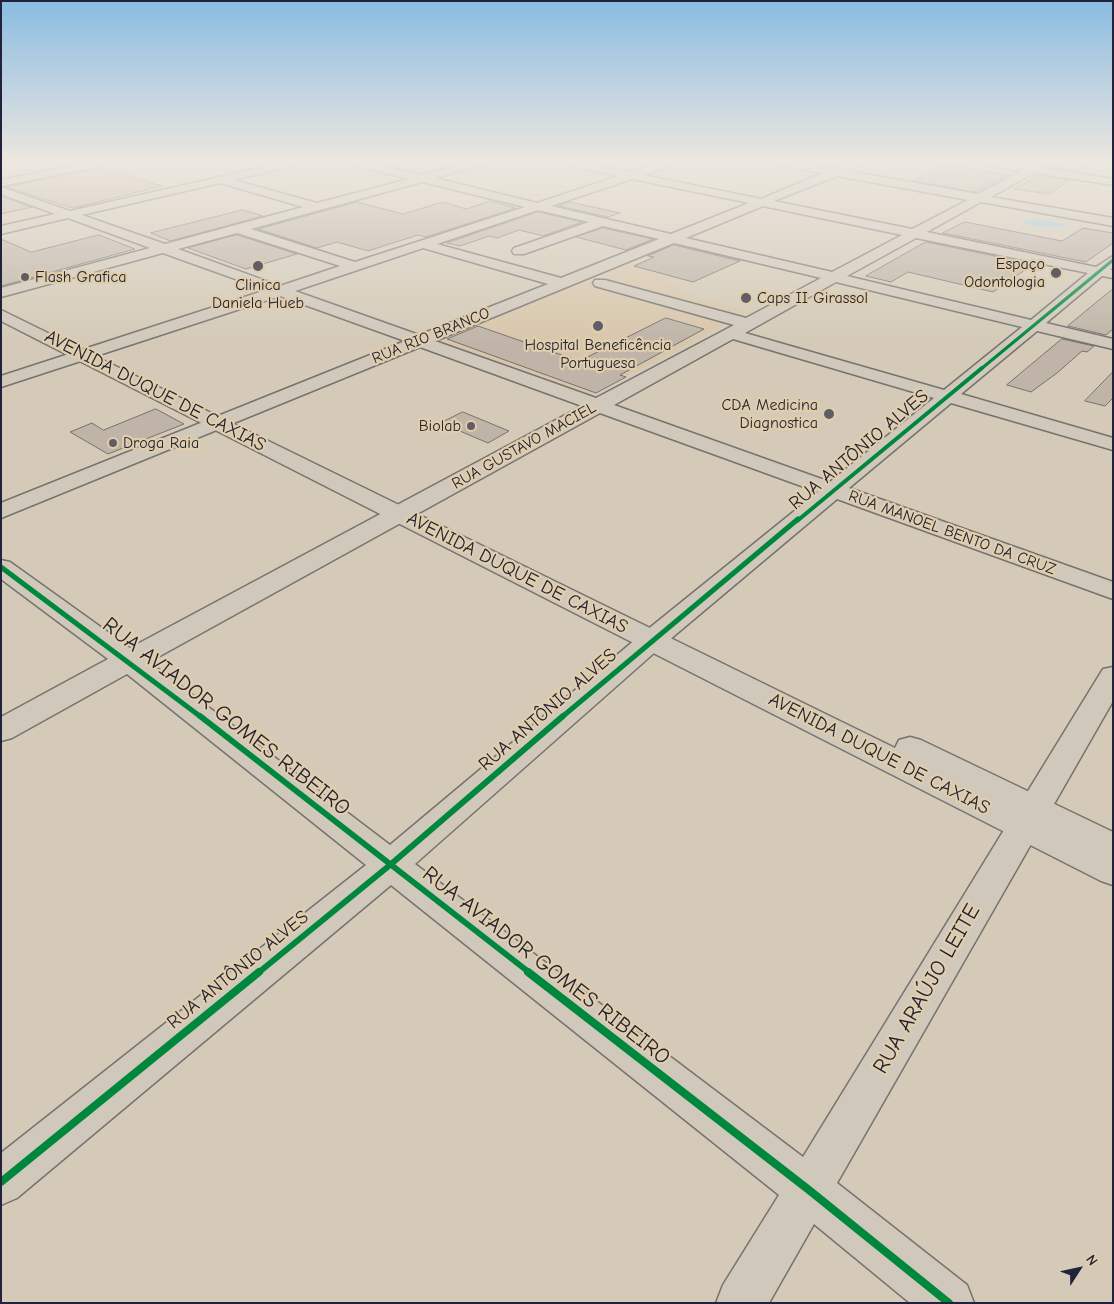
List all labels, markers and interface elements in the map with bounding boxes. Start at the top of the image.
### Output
place label: Espaço Odontologia [964,254,1045,292]
marker: Clinica Daniela Hueb [251,259,265,273]
marker: Espaço Odontologia [1049,266,1063,280]
place label: Flash Grafica [35,267,126,287]
marker: Flash Grafica [19,271,31,283]
place label: Clinica Daniela Hueb [212,275,304,313]
place label: Caps II Girassol [757,288,868,308]
marker: Caps II Girassol [739,291,753,305]
street label: RUA RIO BRANCO [369,304,493,368]
marker: Hospital Beneficência Portuguesa [591,319,605,333]
street label: AVENIDA DUQUE DE CAXIAS [41,325,269,457]
place label: Hospital Beneficência Portuguesa [525,335,671,373]
street label: RUA ANTÔNIO ALVES [784,385,934,515]
place label: CDA Medicina Diagnostica [722,395,818,433]
street label: RUA GUSTAVO MACIEL [449,398,599,494]
marker: CDA Medicina Diagnostica [822,407,836,421]
place label: Biolab [419,416,461,436]
marker: Biolab [465,420,477,432]
place label: Droga Raia [123,433,199,453]
marker: Droga Raia [107,437,119,449]
street label: RUA MANOEL BENTO DA CRUZ [846,487,1058,579]
street label: AVENIDA DUQUE DE CAXIAS [403,507,631,639]
street label: RUA AVIADOR GOMES RIBEIRO [97,612,355,822]
street label: RUA ANTÔNIO ALVES [474,644,622,776]
street label: AVENIDA DUQUE DE CAXIAS [765,688,993,820]
street label: RUA AVIADOR GOMES RIBEIRO [417,861,675,1071]
street label: RUA ARAÚJO LEITE [868,900,986,1078]
street label: RUA ANTÔNIO ALVES [163,906,313,1034]
north arrow [1054,1244,1104,1294]
text: N [1082,1251,1101,1269]

